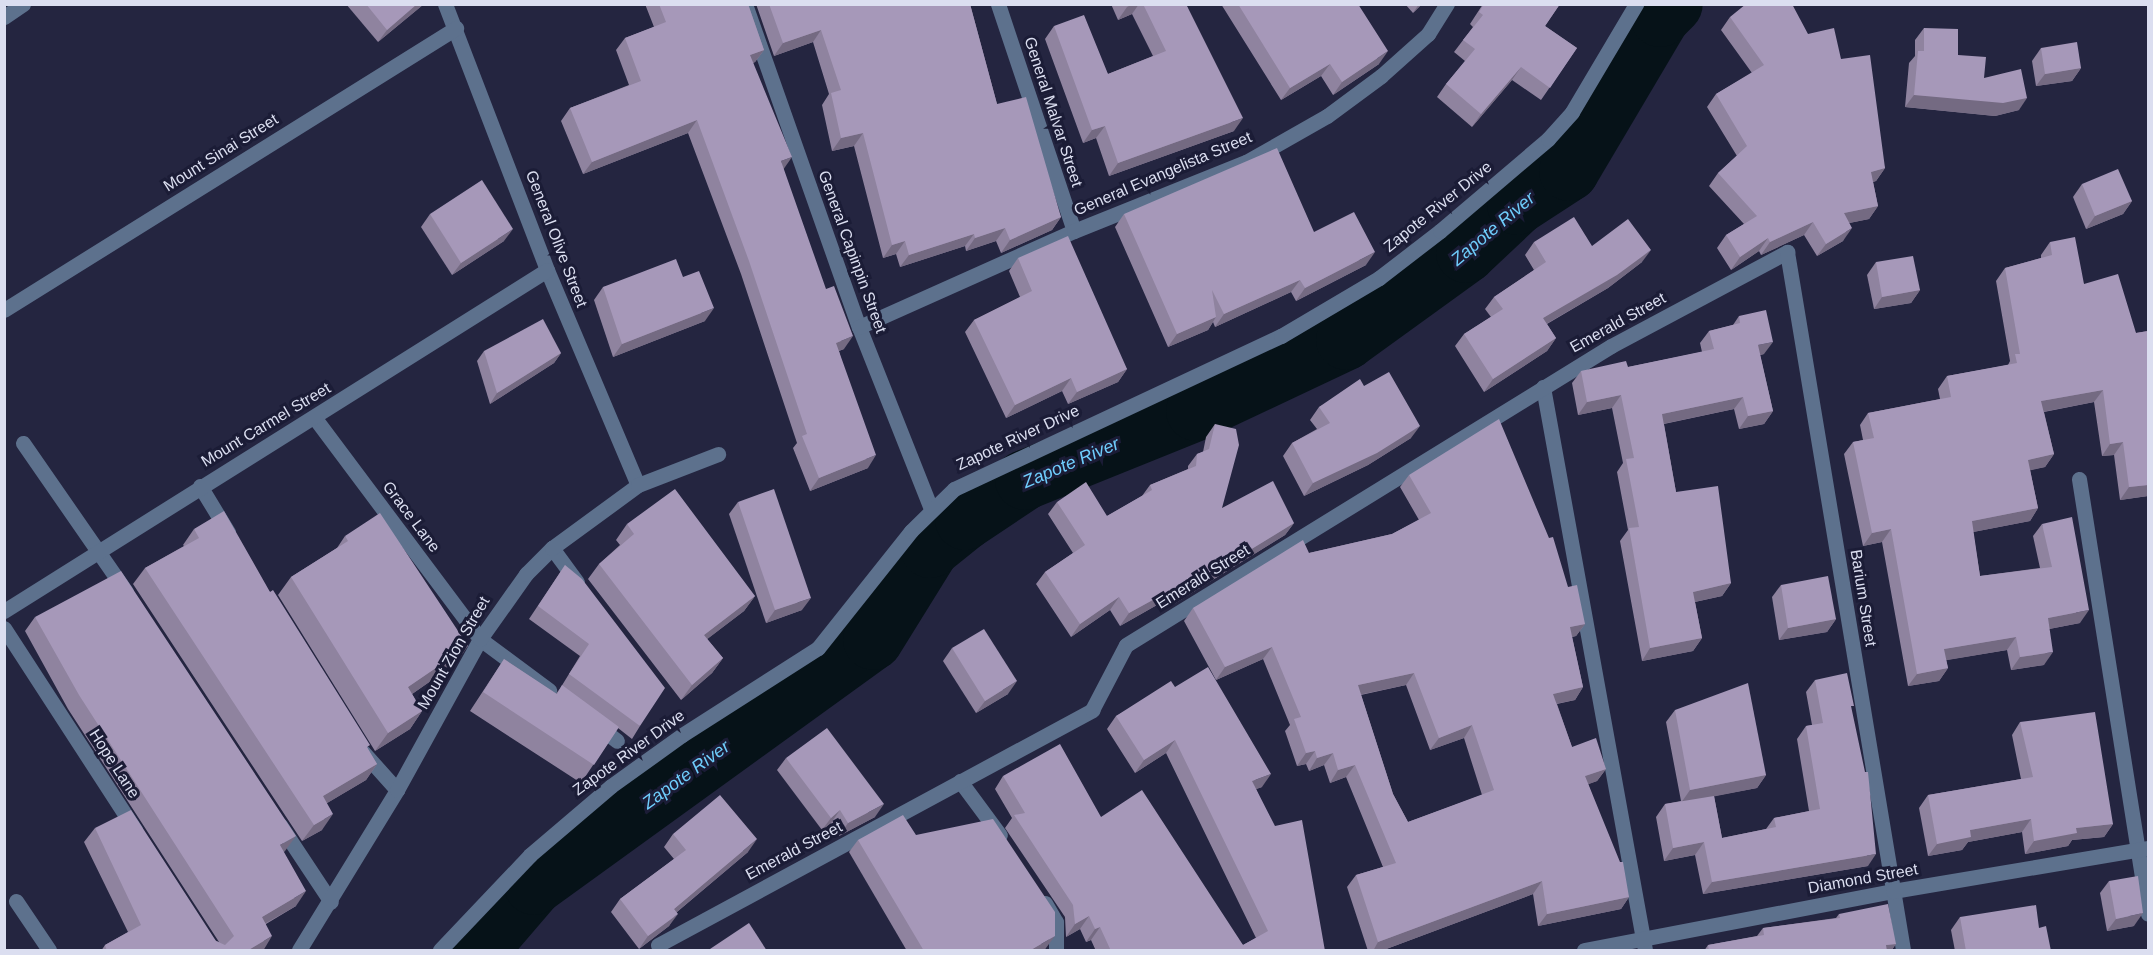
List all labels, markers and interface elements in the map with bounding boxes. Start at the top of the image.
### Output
street label: General Malvar Street [1020,35,1086,189]
street label: Mount Sinai Street [160,110,282,196]
street label: General Evangelista Street [1071,128,1255,220]
street label: Zapote River Drive [1380,158,1496,256]
street label: General Olive Street [521,168,591,310]
street label: General Capinpin Street [814,168,890,336]
water label: Zapote River [1447,188,1539,270]
street label: Emerald Street [1567,289,1669,357]
street label: Mount Carmel Street [198,379,334,471]
street label: Zapote River Drive [954,401,1082,475]
water label: Zapote River [1019,433,1123,493]
street label: Grace Lane [378,478,444,556]
street label: Emerald Street [1153,541,1253,613]
street label: Barium Street [1846,548,1880,648]
street label: Mount Zion Street [414,593,494,713]
street label: Zapote River Drive [569,706,689,800]
street label: Hope Lane [85,726,143,802]
water label: Zapote River [638,736,734,814]
street label: Emerald Street [742,817,846,885]
street label: Diamond Street [1807,860,1919,898]

